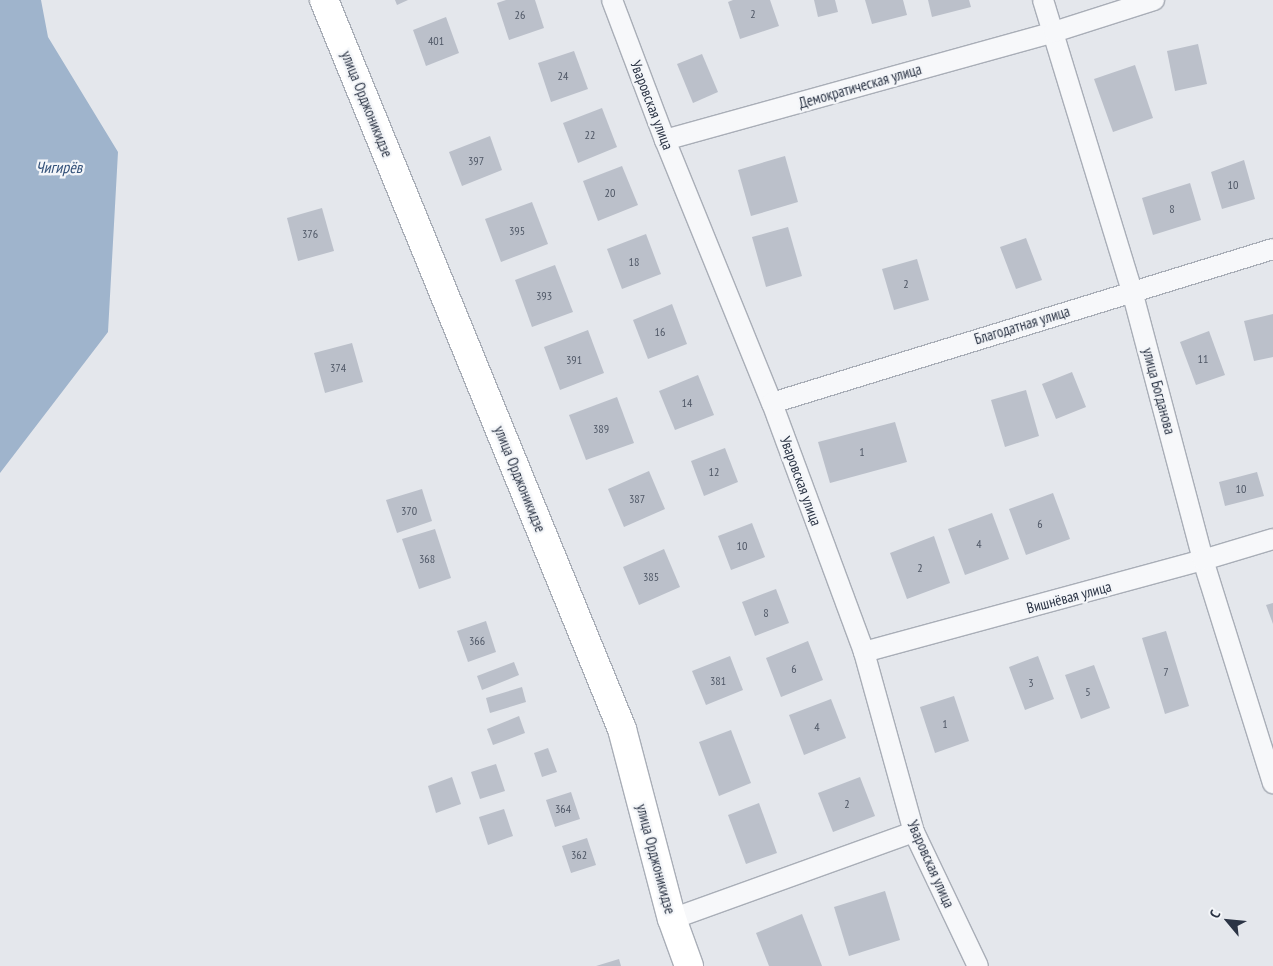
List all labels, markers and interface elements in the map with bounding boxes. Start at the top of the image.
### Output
house number: 2 [750,7,756,21]
house number: 26 [515,8,525,22]
house number: 401 [428,34,444,48]
street label: улица Орджоникидзе [337,48,397,160]
street label: Уваровская улица [627,58,677,152]
street label: Демократическая улица [796,60,924,112]
house number: 24 [558,69,568,83]
house number: 22 [585,128,595,142]
house number: 397 [468,154,484,168]
water label: Чигирёв [36,157,82,177]
house number: 10 [1228,178,1238,192]
house number: 20 [605,186,615,200]
house number: 8 [1169,202,1175,216]
house number: 395 [509,224,525,238]
house number: 376 [302,227,318,241]
house number: 18 [629,255,639,269]
house number: 2 [903,277,909,291]
house number: 393 [536,289,552,303]
street label: Благодатная улица [972,302,1072,348]
house number: 16 [655,325,665,339]
street label: улица Богданова [1139,346,1179,436]
house number: 11 [1198,352,1208,366]
house number: 391 [566,353,582,367]
house number: 374 [330,361,346,375]
house number: 14 [682,396,692,410]
house number: 389 [593,422,609,436]
street label: улица Орджоникидзе [490,423,550,535]
street label: Уваровская улица [776,434,826,528]
house number: 1 [859,445,865,459]
house number: 12 [709,465,719,479]
house number: 10 [1236,482,1246,496]
house number: 387 [629,492,645,506]
house number: 370 [401,504,417,518]
house number: 6 [1037,517,1043,531]
house number: 4 [976,537,982,551]
house number: 10 [737,539,747,553]
house number: 368 [419,552,435,566]
house number: 2 [917,561,923,575]
house number: 385 [643,570,659,584]
street label: Вишнёвая улица [1025,577,1113,617]
house number: 8 [763,606,769,620]
house number: 366 [469,634,485,648]
house number: 6 [791,662,797,676]
house number: 7 [1163,665,1169,679]
house number: 381 [710,674,726,688]
house number: 3 [1028,676,1034,690]
house number: 5 [1085,685,1091,699]
house number: 1 [942,717,948,731]
house number: 4 [814,720,820,734]
house number: 2 [844,797,850,811]
house number: 364 [555,802,571,816]
street label: улица Орджоникидзе [633,802,679,916]
street label: Уваровская улица [904,817,958,911]
house number: 362 [571,848,587,862]
north arrow [1203,896,1253,946]
text: С [1205,907,1224,921]

